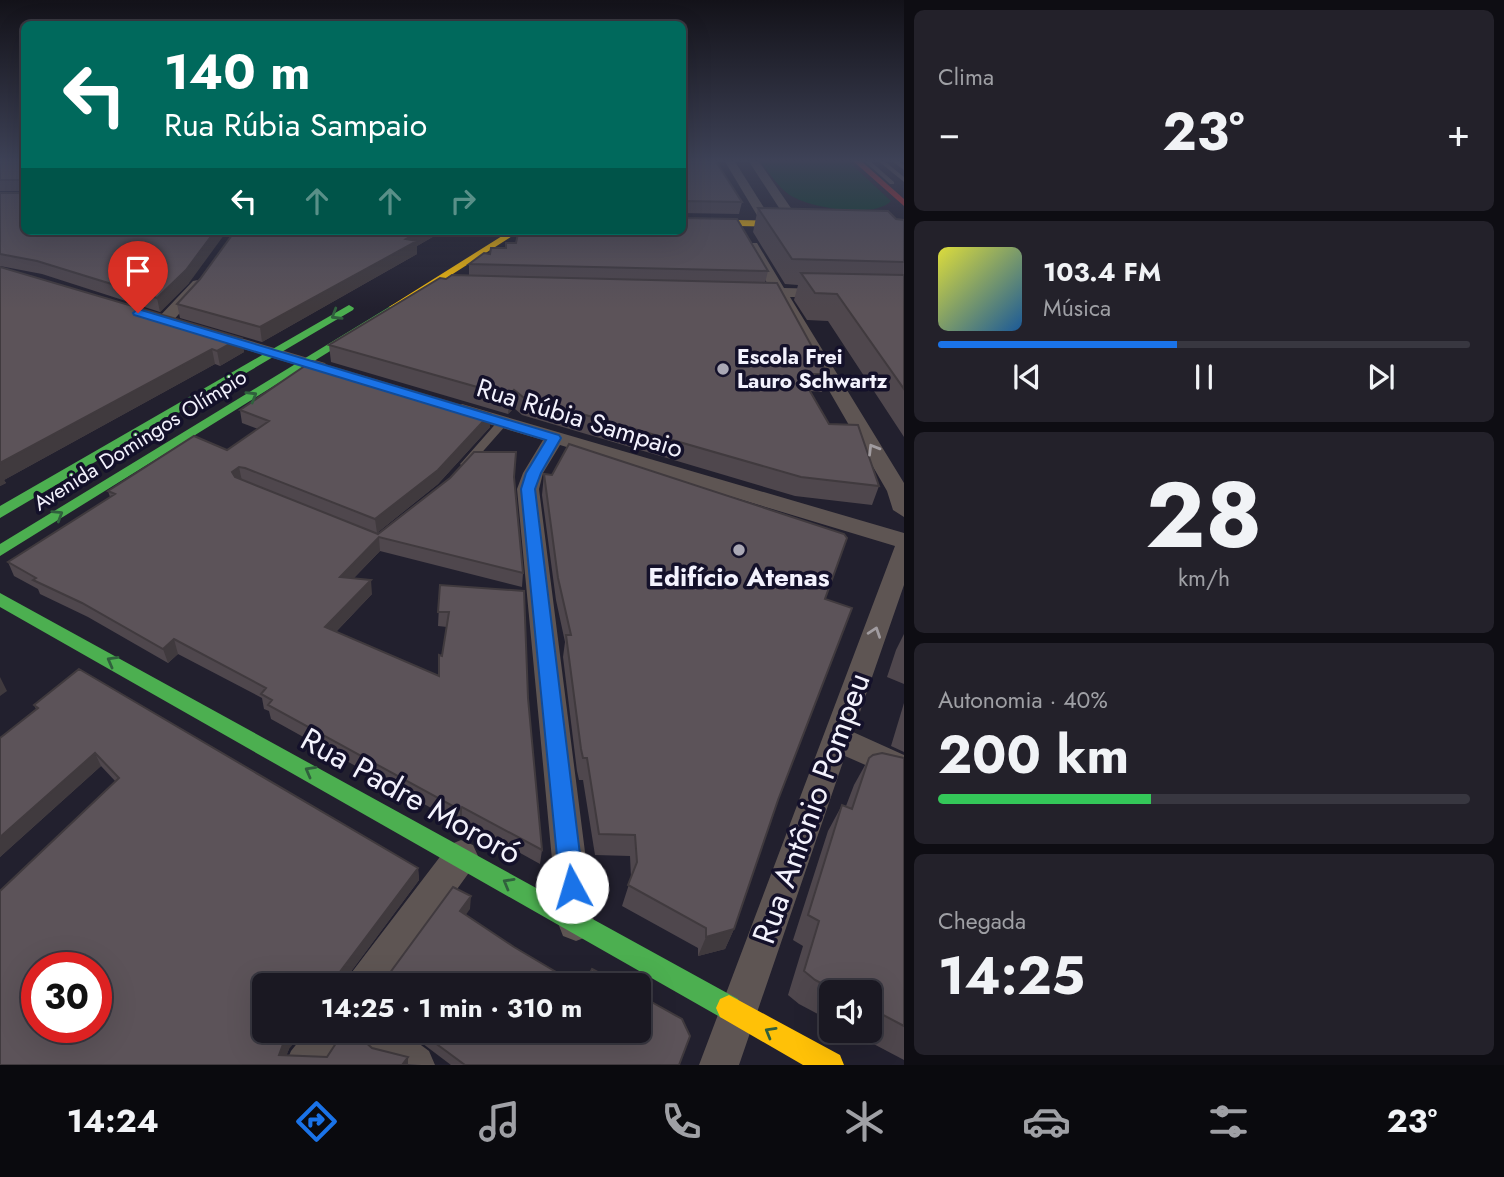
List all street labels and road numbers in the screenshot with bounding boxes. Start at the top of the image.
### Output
street label: Avenida Domingos Olímpio [28,362,252,518]
street label: Rua Rúbia Sampaio [472,369,688,467]
street label: Rua Antônio Pompeu [741,666,881,950]
street label: Rua Padre Mororó [292,716,530,876]

